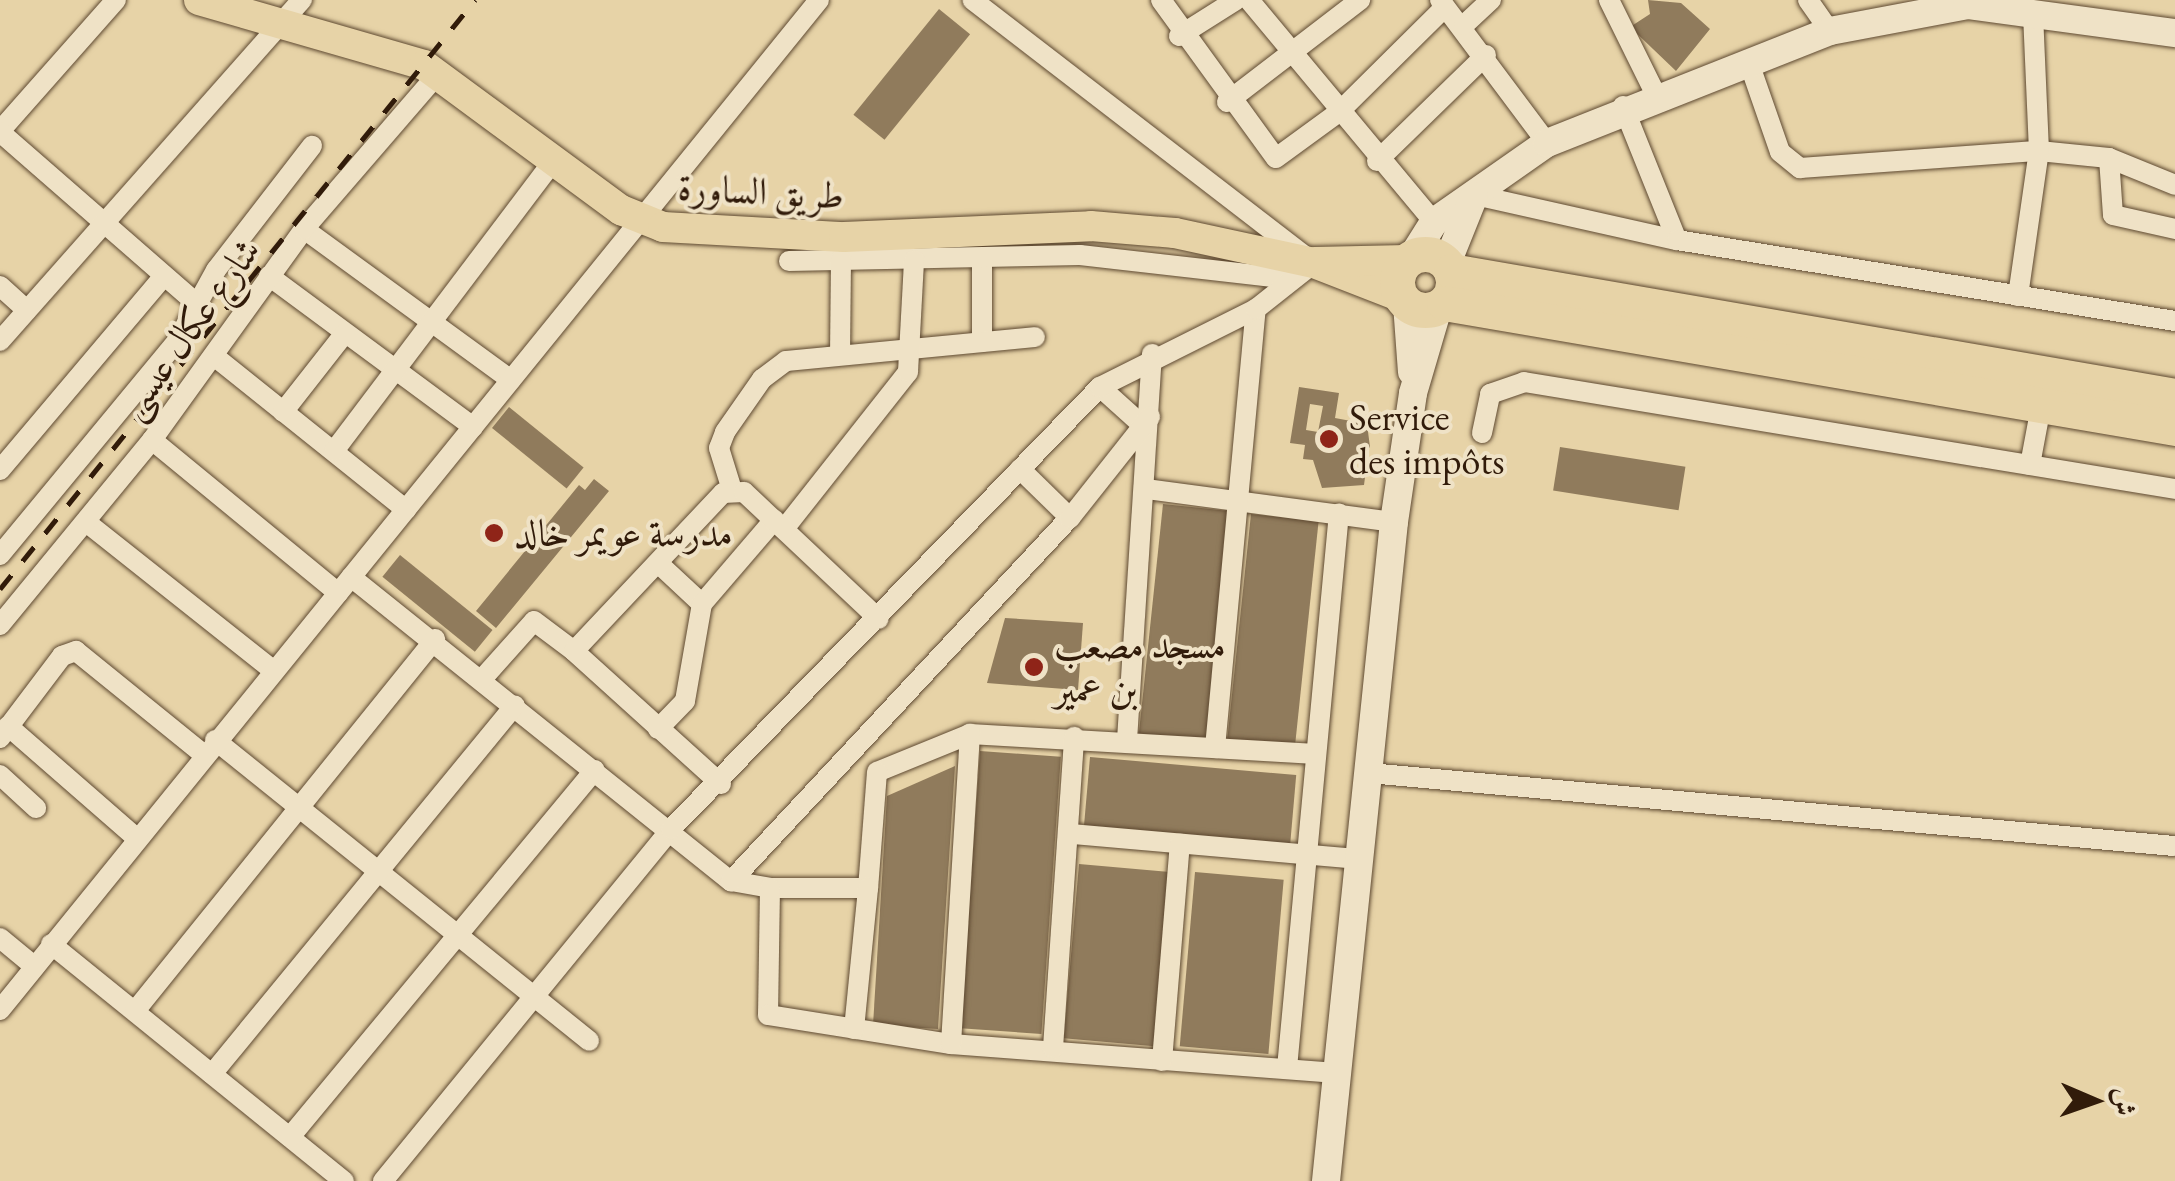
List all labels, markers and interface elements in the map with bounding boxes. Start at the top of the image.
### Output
street label: طريق الساورة [677,164,845,218]
street label: شارع عكال عيسى [108,229,270,427]
place label: Service des impôts [1349,394,1505,484]
marker: Service des impôts [1318,428,1340,450]
place label: مدرسة عويمر خالد [514,510,733,556]
marker: مدرسة عويمر خالد [483,522,505,544]
place label: مسجد مصعب بن عمير [1054,622,1226,712]
marker: مسجد مصعب بن عمير [1023,656,1045,678]
north arrow [2045,1051,2145,1151]
text: ش [2107,1088,2143,1117]

